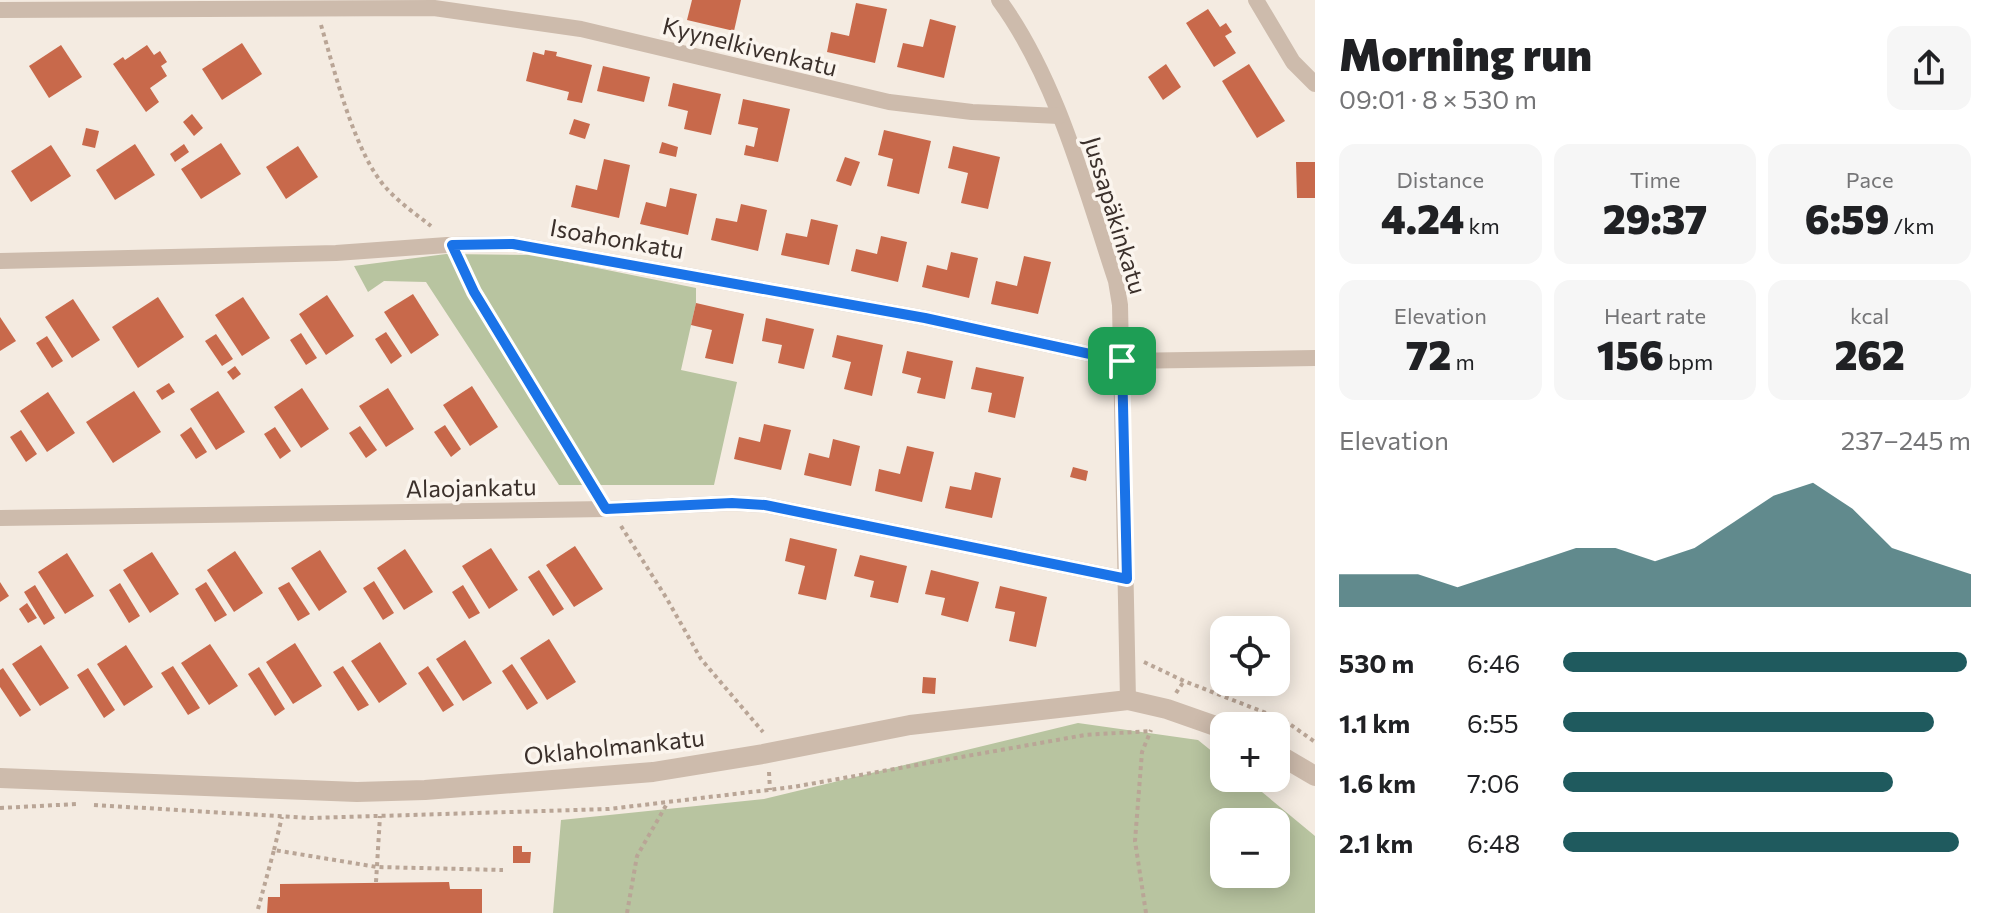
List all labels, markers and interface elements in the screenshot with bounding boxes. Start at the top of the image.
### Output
street label: Kyynelkivenkatu [660,10,840,82]
text: Morning run [1339,26,1592,80]
button: share [1887,26,1971,110]
text: 09:01 · 8 × 530 m [1339,83,1537,114]
street label: Jussapäkinkatu [1078,133,1154,297]
text: Distance [1397,166,1484,193]
text: Time [1630,166,1680,193]
text: Pace [1846,166,1894,193]
text: 4.24 [1381,193,1464,242]
text: 29:37 [1603,193,1707,242]
text: 6:59 [1805,193,1889,242]
street label: Isoahonkatu [548,212,686,264]
text: km [1464,212,1500,239]
text: /km [1889,212,1934,239]
text: Elevation [1394,302,1487,329]
text: Heart rate [1604,302,1706,329]
text: kcal [1850,302,1889,329]
pin [1088,327,1156,395]
text: 72 [1406,329,1451,378]
text: 156 [1597,329,1664,378]
text: 262 [1834,329,1905,378]
icon: arrive [1100,339,1144,383]
text: m [1451,348,1475,375]
text: bpm [1664,348,1713,375]
text: Elevation [1339,424,1449,455]
text: 237–245 m [1841,424,1971,455]
street label: Alaojankatu [405,471,537,503]
map controls [1210,616,1290,888]
button: locate [1210,616,1290,696]
text: 530 m [1339,647,1414,678]
text: 6:46 [1467,647,1520,678]
text: 1.1 km [1339,707,1410,738]
text: 6:55 [1467,707,1519,738]
button: + [1210,712,1290,792]
street label: Oklaholmankatu [522,722,706,770]
text: 1.6 km [1339,767,1416,798]
text: 7:06 [1467,767,1520,798]
button: − [1210,808,1290,888]
text: 2.1 km [1339,827,1413,858]
text: 6:48 [1467,827,1520,858]

